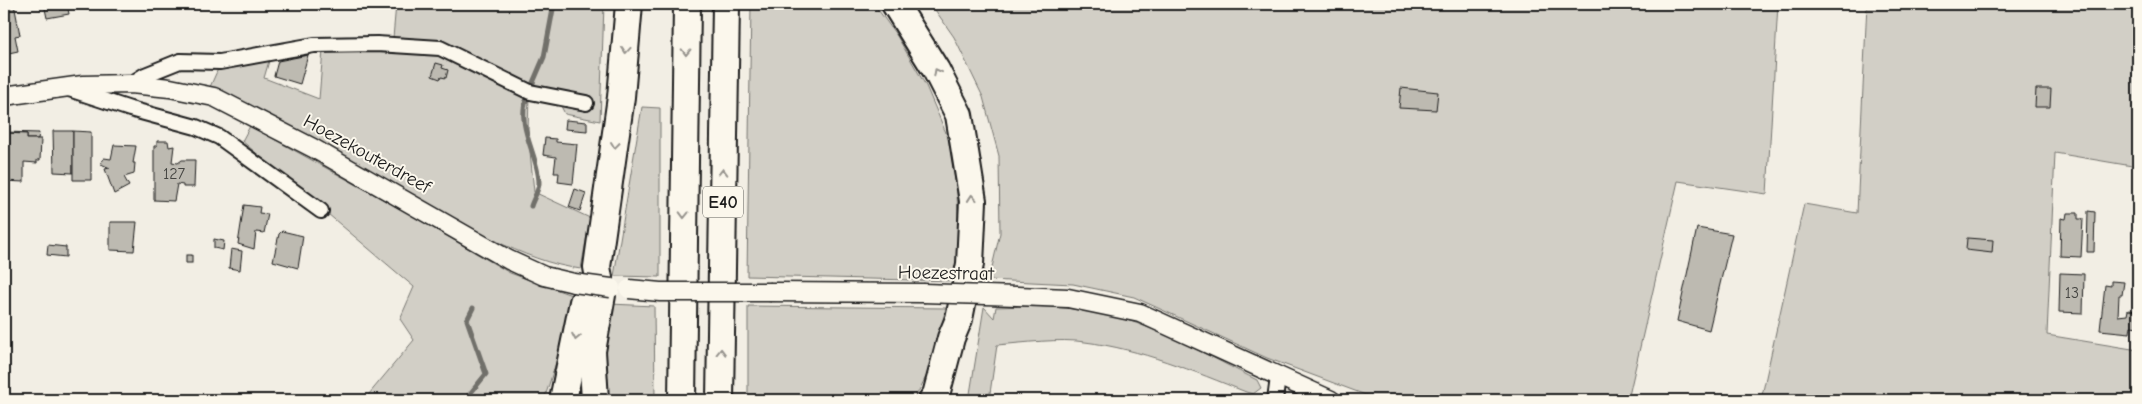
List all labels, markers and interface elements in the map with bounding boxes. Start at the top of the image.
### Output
one-way arrow [620,47,631,55]
one-way arrow [681,49,691,57]
one-way arrow [933,68,943,77]
street label: Hoezekouterdreef [299,110,436,199]
one-way arrow [610,142,621,150]
house number: 127 [163,165,186,183]
one-way arrow [718,167,729,175]
road number: E40 [703,186,743,218]
one-way arrow [967,194,978,202]
one-way arrow [679,212,689,219]
street label: Hoezestraat [898,261,995,285]
house number: 13 [2065,284,2079,302]
one-way arrow [571,333,581,341]
one-way arrow [716,347,726,355]

